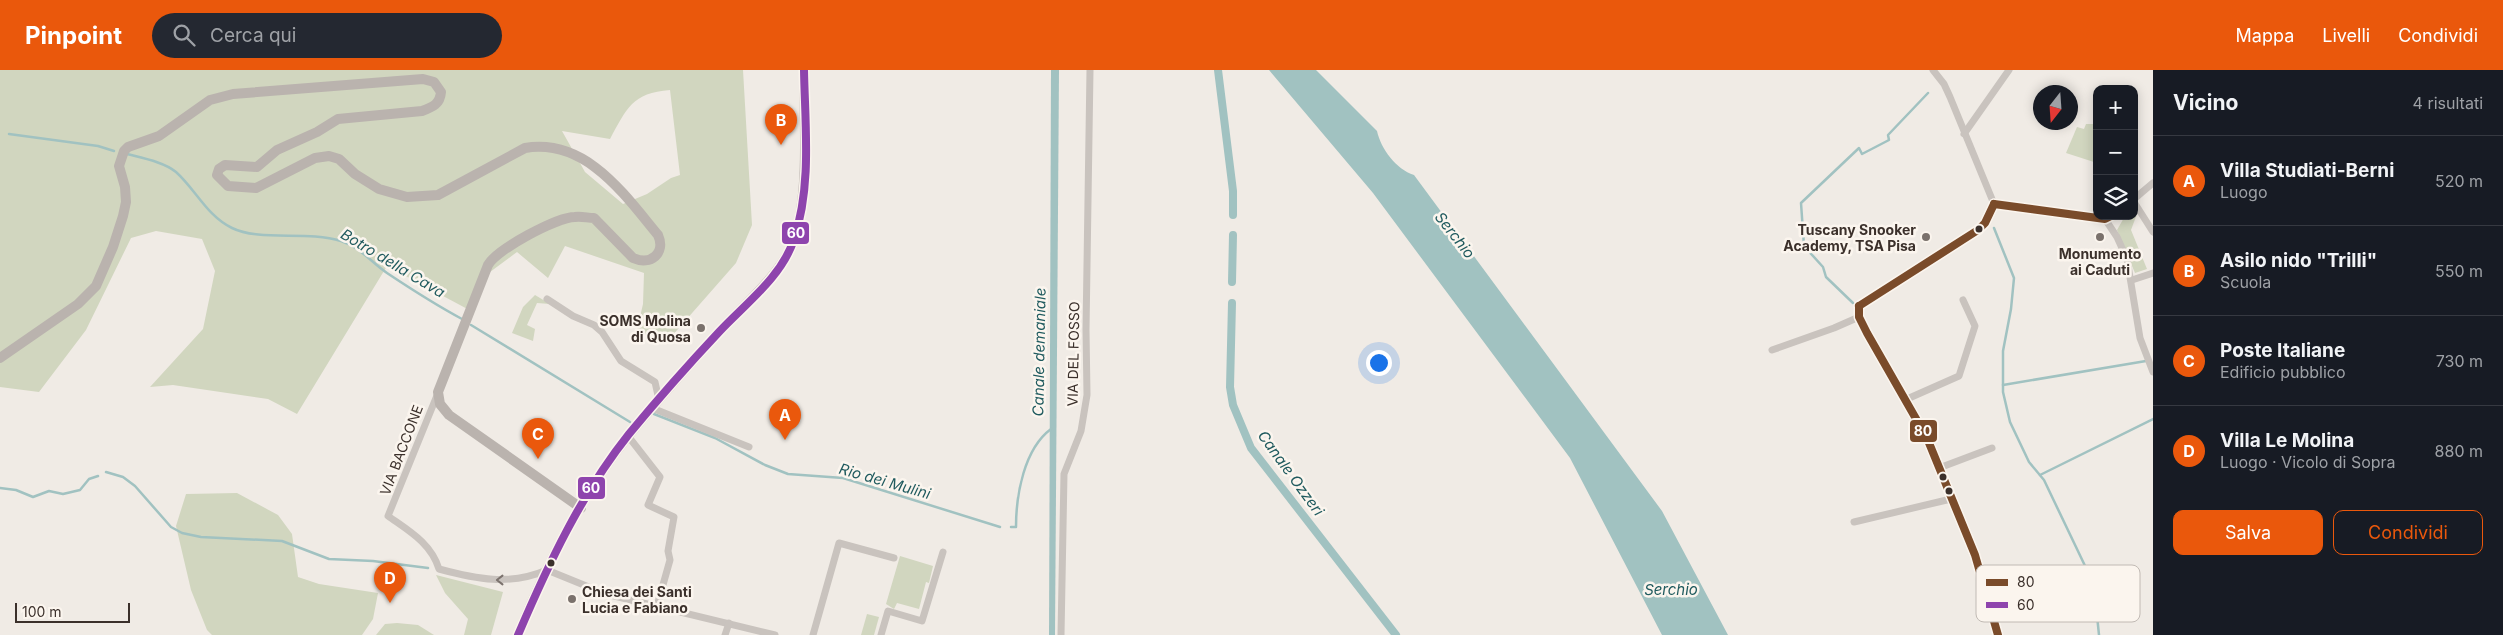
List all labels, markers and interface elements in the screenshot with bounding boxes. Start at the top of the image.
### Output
search box [152,13,502,58]
text: Pinpoint [25,21,122,50]
icon: search [170,21,198,49]
text: Cerca qui [210,24,296,47]
text: Mappa [2236,25,2294,46]
text: Livelli [2322,25,2370,46]
text: Condividi [2398,25,2478,46]
north arrow [2033,85,2078,130]
map controls [2093,85,2138,220]
button: + [2093,85,2138,130]
text: Vicino [2173,90,2238,115]
text: 4 risultati [2413,93,2483,113]
pin: B [765,104,797,145]
button: − [2093,130,2138,175]
text: Villa Studiati-Berni [2220,159,2394,182]
text: A [2183,171,2195,191]
text: 520 m [2435,171,2483,191]
button: layers [2093,175,2138,220]
text: Luogo [2220,182,2268,202]
water label: Serchio [1431,208,1479,262]
line badge: 60 [781,221,810,245]
place label: Tuscany Snooker Academy, TSA Pisa [1783,221,1916,254]
water label: Botro della Cava [337,224,449,302]
text: 60 [787,224,805,241]
unlabelled marker [1974,224,1984,234]
marker: Tuscany Snooker Academy, TSA Pisa [1920,231,1932,243]
marker: Monumento ai Caduti [2094,231,2106,243]
place label: Monumento ai Caduti [2059,245,2142,278]
text: Asilo nido "Trilli" [2220,249,2377,272]
text: B [2184,261,2194,281]
text: 550 m [2435,261,2483,281]
text: Scuola [2220,272,2271,292]
water label: Canale demaniale [1028,287,1050,417]
street label: VIA DEL FOSSO [1064,301,1082,407]
place label: SOMS Molina di Quosa [599,312,691,345]
marker: SOMS Molina di Quosa [695,322,707,334]
text: Poste Italiane [2220,339,2345,362]
your location [1366,350,1392,376]
text: C [2183,351,2195,371]
text: 730 m [2436,351,2483,371]
text: Edificio pubblico [2220,362,2346,382]
pin: A [769,399,801,440]
street label: VIA BACCONE [376,402,426,498]
pin: C [522,418,554,459]
line badge: 80 [1909,419,1938,443]
text: 80 [1914,422,1932,439]
water label: Canale Ozzeri [1254,427,1328,520]
text: Villa Le Molina [2220,429,2354,452]
text: D [2183,441,2195,461]
text: 880 m [2435,441,2483,461]
text: Luogo · Vicolo di Sopra [2220,452,2396,472]
water label: Rio dei Mulini [837,459,933,503]
unlabelled marker [1938,472,1948,482]
line badge: 60 [577,476,606,500]
text: 60 [582,479,600,496]
unlabelled marker [1944,486,1954,496]
button: Salva [2173,510,2323,555]
button: Condividi [2333,510,2483,555]
unlabelled marker [546,558,556,568]
pin: D [374,562,406,603]
legend [1976,565,2140,622]
text: 80 [2017,573,2035,590]
one-way arrow [496,575,504,585]
water label: Serchio [1644,580,1698,599]
place label: Chiesa dei Santi Lucia e Fabiano [582,583,692,616]
marker: Chiesa dei Santi Lucia e Fabiano [566,593,578,605]
text: 60 [2017,596,2035,613]
scale bar [15,600,130,623]
text: 100 m [22,603,62,620]

